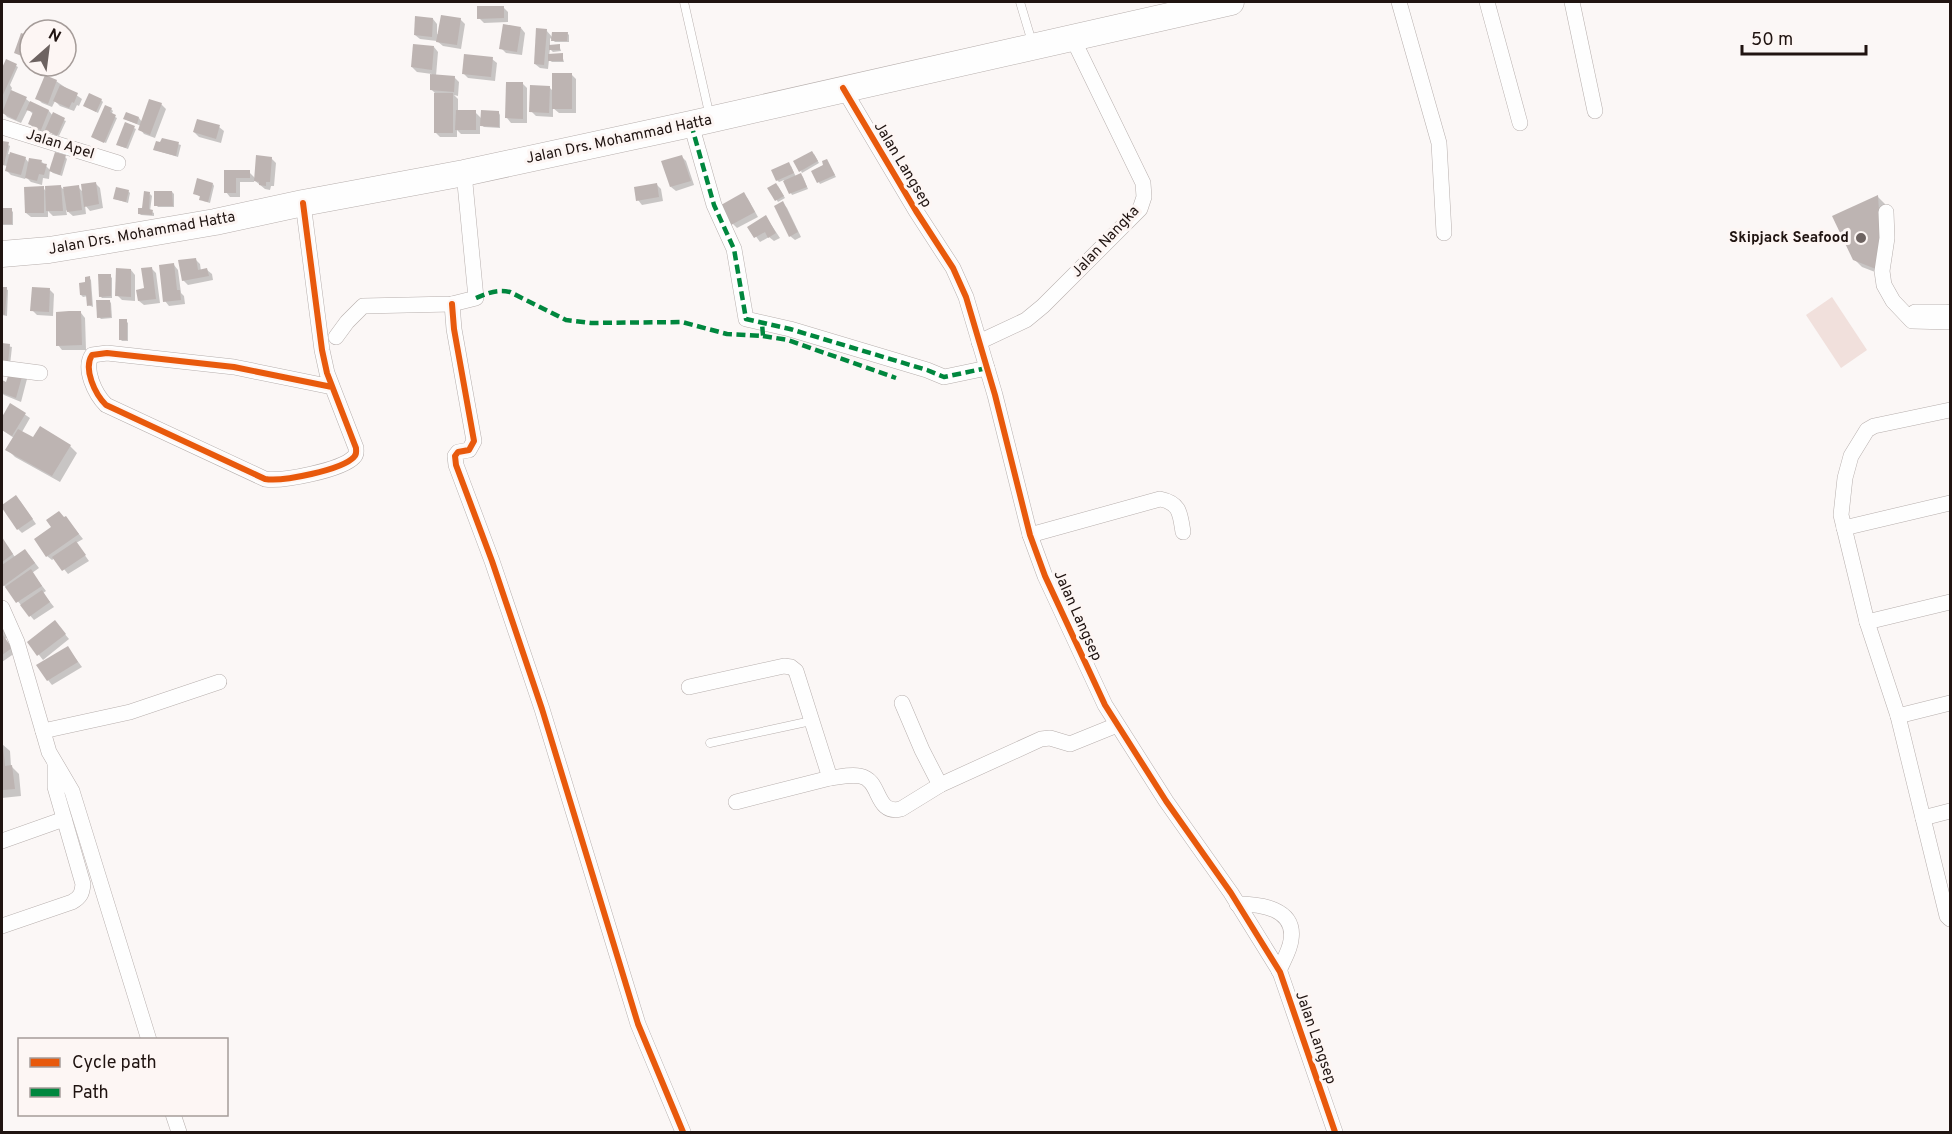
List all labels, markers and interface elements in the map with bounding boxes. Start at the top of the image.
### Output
north arrow [18,18,78,78]
scale bar [1742,18,1866,56]
text: N [44,25,64,48]
text: 50 m [1751,29,1793,52]
street label: Jalan Drs. Mohammad Hatta [524,111,714,169]
street label: Jalan Langsep [869,118,935,212]
street label: Jalan Apel [24,126,96,164]
street label: Jalan Nangka [1068,202,1144,282]
street label: Jalan Drs. Mohammad Hatta [47,208,237,260]
place label: Skipjack Seafood [1729,229,1849,248]
marker: Skipjack Seafood [1854,231,1868,245]
street label: Jalan Langsep [1049,568,1105,664]
street label: Jalan Langsep [1290,989,1340,1087]
legend [18,1038,228,1116]
text: Cycle path [72,1052,157,1075]
text: Path [72,1082,109,1105]

